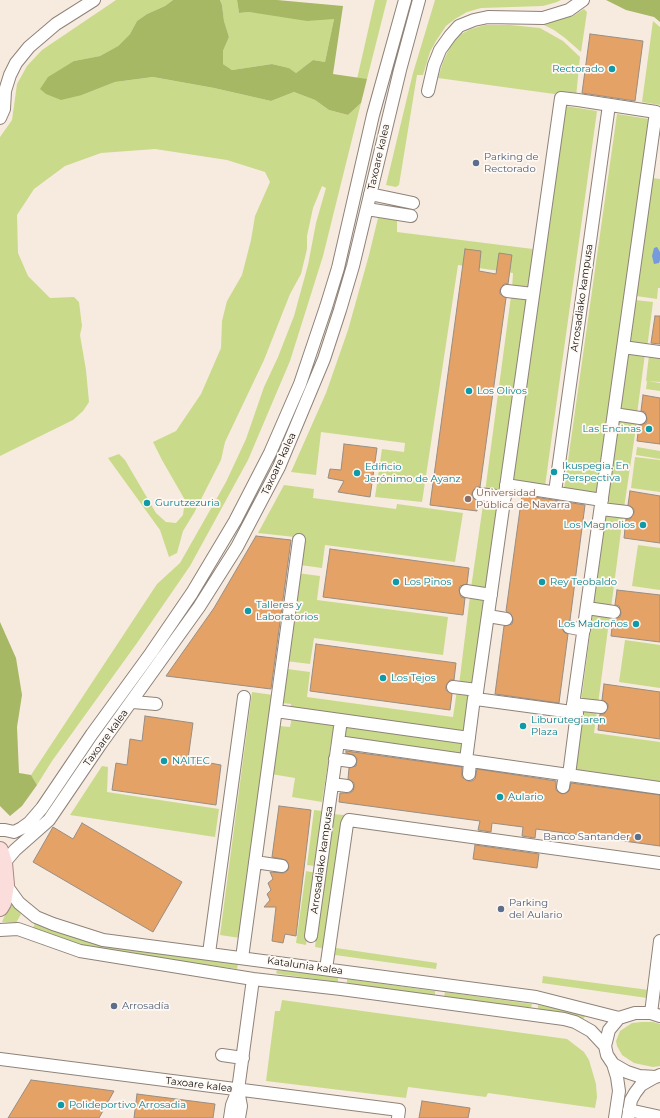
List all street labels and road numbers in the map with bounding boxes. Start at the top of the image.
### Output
street label: Taxoare kalea [366,123,392,191]
street label: Arrosadiako kampusa [568,243,596,353]
street label: Taxoare kalea [259,431,299,497]
street label: Taxoare kalea [81,707,131,769]
street label: Arrosadiako kampusa [308,805,336,915]
street label: Katalunia kalea [266,955,344,977]
street label: Taxoare kalea [165,1075,233,1095]

